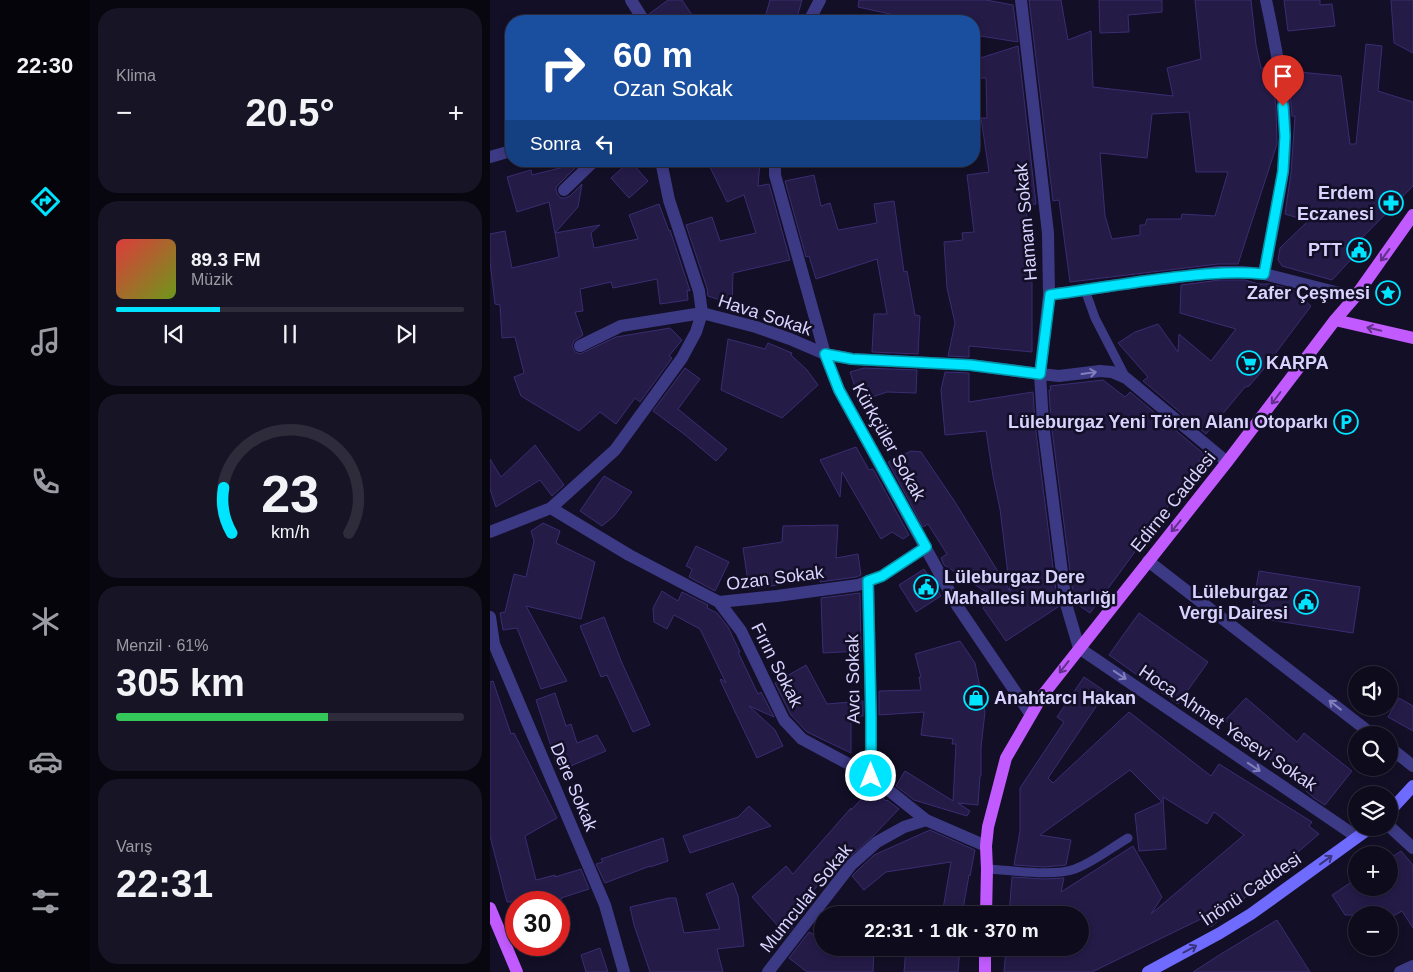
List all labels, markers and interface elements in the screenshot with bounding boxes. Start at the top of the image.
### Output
icon: right [530,35,595,100]
text: 60 m [613,35,693,74]
text: 22:30 [17,53,73,78]
pin [1262,55,1304,106]
icon: arrive [1269,62,1297,90]
text: Klima [116,67,156,84]
text: Ozan Sokak [613,76,733,101]
text: 20.5° [245,92,335,134]
text: − [116,97,132,128]
text: + [448,97,464,128]
icon: left [591,130,619,158]
text: Sonra [530,133,581,154]
street label: Hamam Sokak [1011,161,1041,282]
place label: Erdem Eczanesi [1297,183,1374,224]
icon: directions [28,184,63,219]
pharmacy icon: Erdem Eczanesi [1378,190,1404,216]
public building icon: PTT [1346,237,1372,263]
place label: PTT [1308,240,1342,260]
one-way arrow [1379,248,1390,261]
text: 89.3 FM [191,249,261,270]
text: Müzik [191,271,233,288]
place icon: Zafer Çeşmesi [1375,280,1401,306]
place label: Zafer Çeşmesi [1247,283,1370,303]
street label: Hava Sokak [716,290,815,340]
icon: previous [160,320,188,348]
icon: pause [276,320,304,348]
icon: next [392,320,420,348]
icon: music [28,324,63,359]
one-way arrow [1367,324,1383,333]
supermarket icon: KARPA [1236,350,1262,376]
place label: KARPA [1266,353,1329,373]
one-way arrow [1081,367,1097,377]
street label: Kürkçüler Sokak [848,380,930,505]
one-way arrow [1270,391,1281,404]
parking icon: Lüleburgaz Yeni Tören Alanı Otoparkı [1333,409,1359,435]
place label: Lüleburgaz Yeni Tören Alanı Otoparkı [1008,412,1328,432]
street label: Edirne Caddesi [1127,448,1219,556]
icon: phone [28,464,63,499]
text: 23 [261,465,319,523]
one-way arrow [1170,519,1181,532]
text: km/h [271,522,309,542]
street label: Ozan Sokak [725,562,826,594]
place label: Lüleburgaz Dere Mahallesi Muhtarlığı [944,567,1116,608]
public building icon: Lüleburgaz Dere Mahallesi Muhtarlığı [913,574,939,600]
place label: Lüleburgaz Vergi Dairesi [1179,582,1288,623]
public building icon: Lüleburgaz Vergi Dairesi [1293,589,1319,615]
icon: climate [28,604,63,639]
street label: Fırın Sokak [747,619,807,711]
street label: Avcı Sokak [842,633,864,724]
text: Menzil · 61% [116,637,208,654]
one-way arrow [1059,661,1070,674]
street label: Hoca Ahmet Yesevi Sokak [1135,661,1322,796]
text: 305 km [116,662,245,704]
map controls [1348,666,1398,956]
button: sound [1348,666,1398,716]
one-way arrow [1113,670,1127,680]
shop icon: Anahtarcı Hakan [963,685,989,711]
place label: Anahtarcı Hakan [994,688,1136,708]
one-way arrow [1328,700,1341,711]
button: search [1348,726,1398,776]
street label: Dere Sokak [546,740,602,835]
icon: car [28,744,63,779]
position arrow [844,749,896,801]
one-way arrow [1247,762,1261,772]
button: layers [1348,786,1398,836]
text: Varış [116,838,152,855]
street label: Mumcular Sokak [756,839,857,956]
button: + [1348,846,1398,896]
street label: İnönü Caddesi [1197,848,1305,930]
one-way arrow [1319,854,1332,865]
text: 22:31 [116,863,213,905]
icon: filters [28,884,63,919]
speed limit sign: 30 [505,891,570,956]
button: − [1348,906,1398,956]
text: 22:31 · 1 dk · 370 m [864,920,1039,941]
one-way arrow [1183,944,1198,954]

